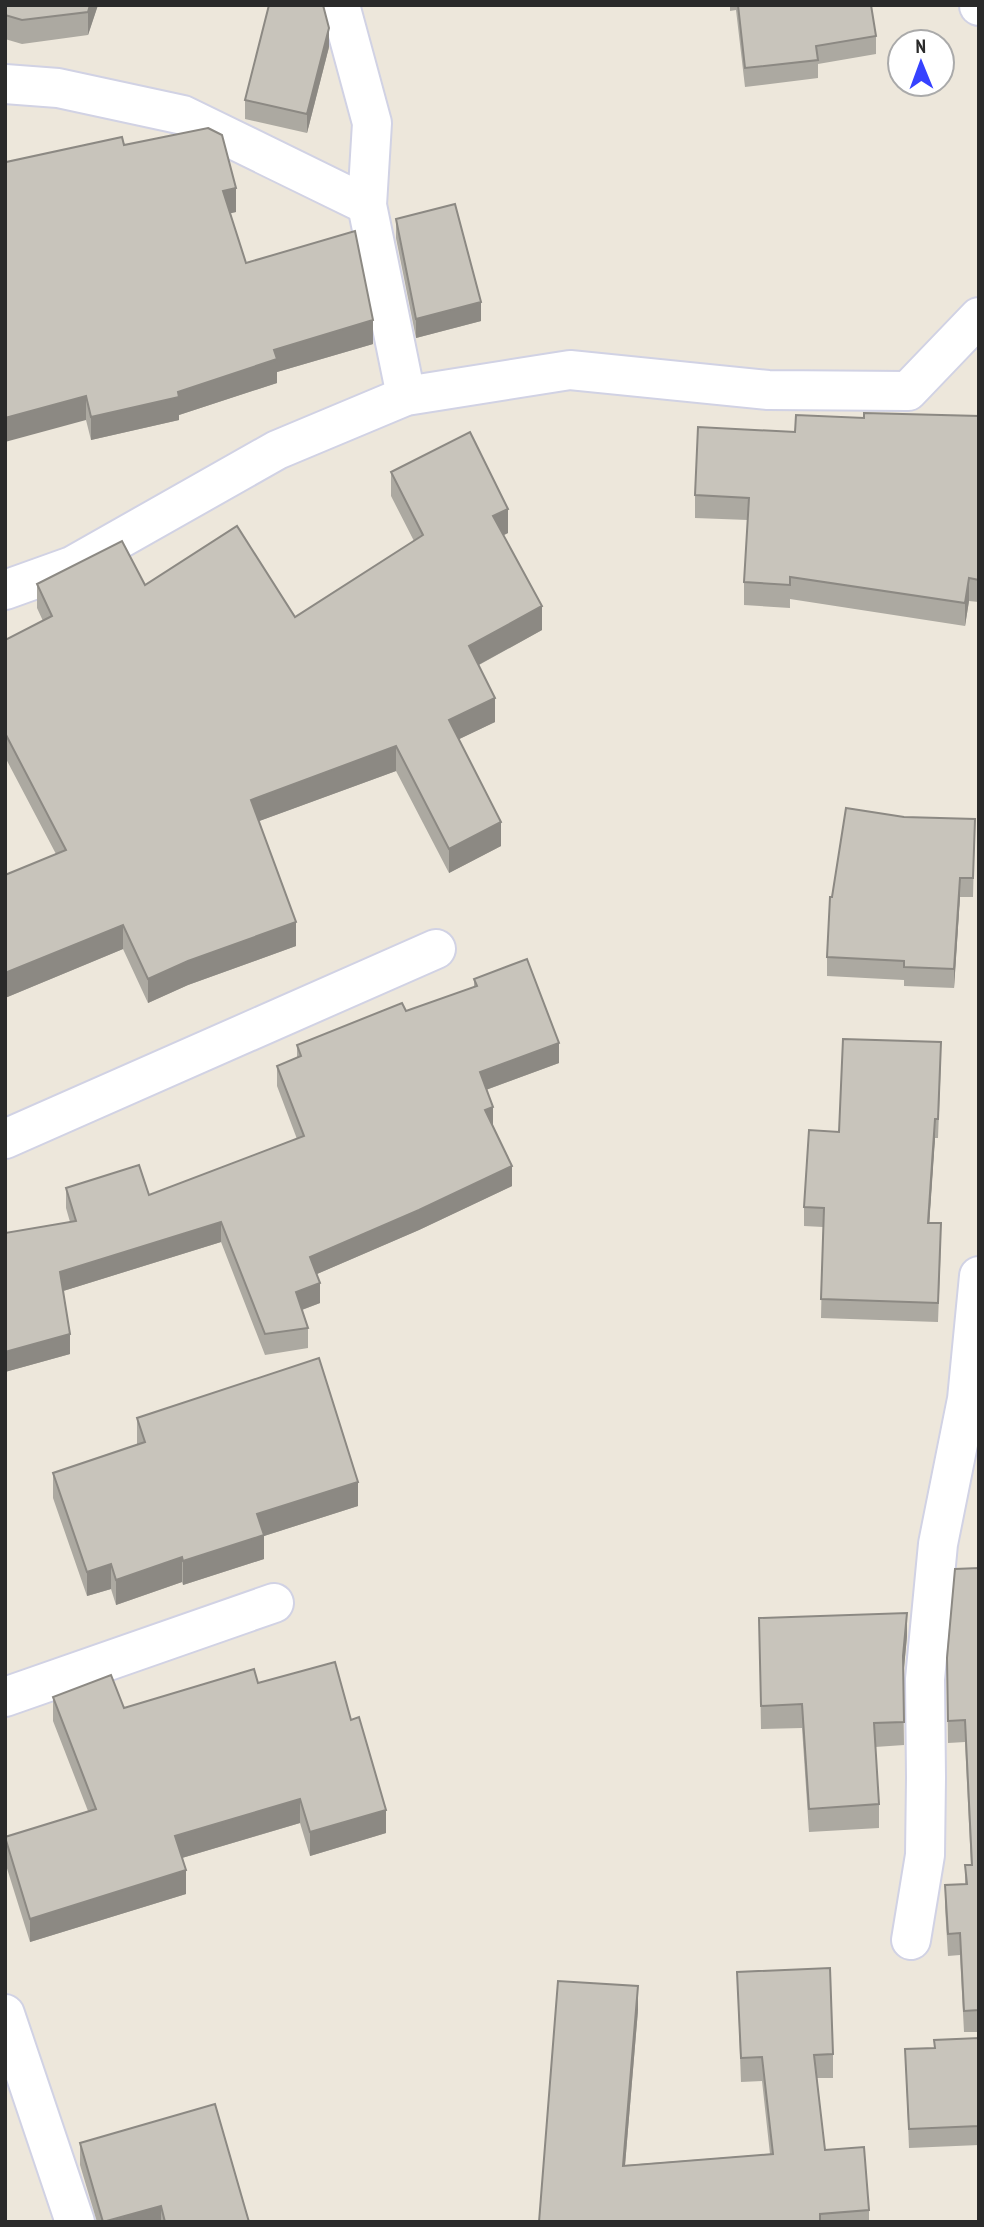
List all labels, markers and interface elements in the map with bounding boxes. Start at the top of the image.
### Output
north arrow [886,28,956,98]
text: N [915,34,926,58]

